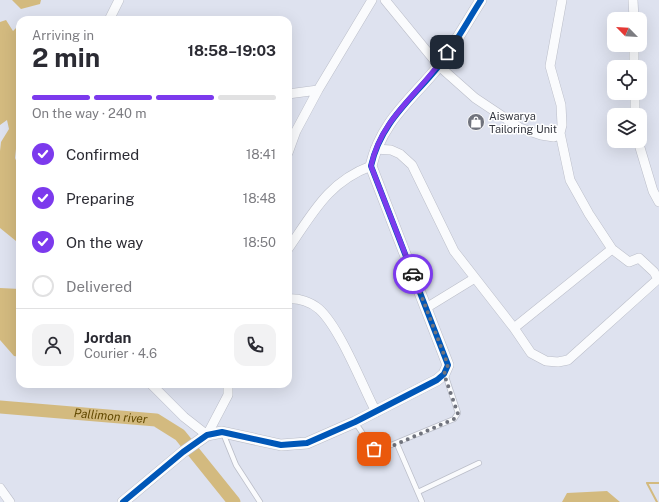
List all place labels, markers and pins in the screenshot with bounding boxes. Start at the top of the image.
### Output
pin [430,35,464,69]
place label: Aiswarya Tailoring Unit [489,110,557,135]
shop icon: Aiswarya Tailoring Unit [466,112,486,132]
pin [357,432,391,466]

